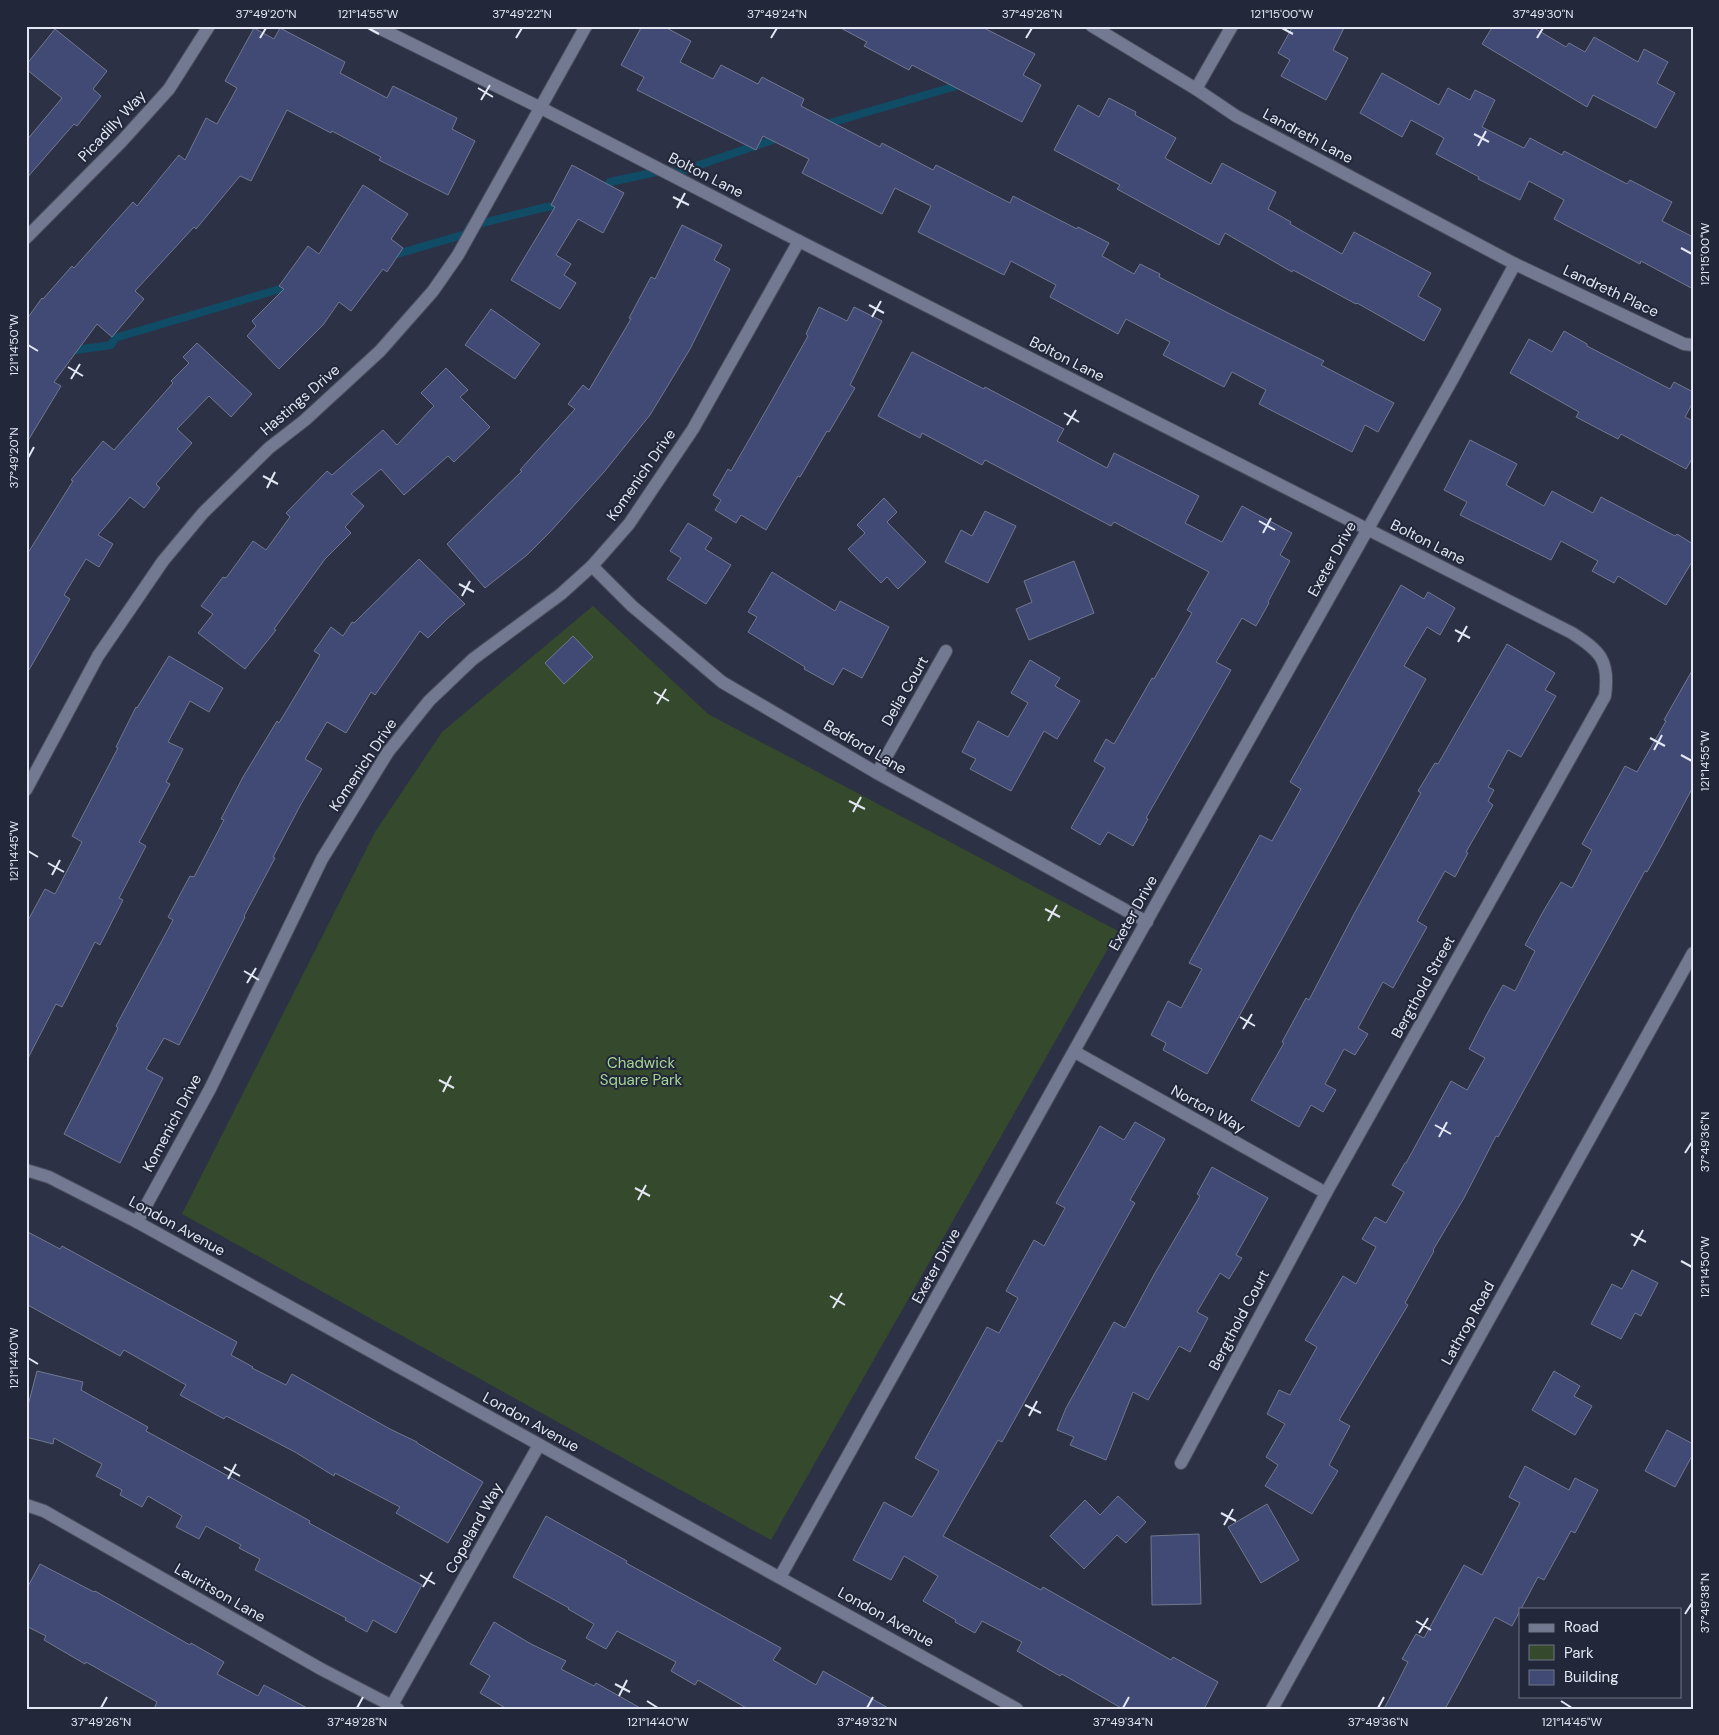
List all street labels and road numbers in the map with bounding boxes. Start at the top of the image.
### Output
street label: Picadilly Way [74,85,151,166]
street label: Landreth Lane [1259,104,1357,168]
street label: Bolton Lane [665,148,747,202]
street label: Landreth Place [1560,260,1662,322]
street label: Bolton Lane [1026,332,1108,386]
street label: Hastings Drive [256,360,344,440]
street label: Komenich Drive [602,425,680,525]
street label: Bolton Lane [1387,515,1469,569]
street label: Exeter Drive [1303,518,1361,600]
street label: Delia Court [877,652,933,730]
street label: Komenich Drive [325,715,401,815]
street label: Bedford Lane [820,715,910,779]
street label: Exeter Drive [1104,872,1162,954]
street label: Bergthold Street [1387,932,1459,1042]
street label: Komenich Drive [138,1071,206,1175]
street label: Norton Way [1167,1080,1249,1138]
street label: London Avenue [125,1191,229,1261]
street label: Exeter Drive [907,1225,965,1307]
street label: Bergthold Court [1204,1266,1274,1374]
street label: Lathrop Road [1437,1278,1499,1368]
street label: London Avenue [479,1387,583,1457]
street label: Copeland Way [441,1478,508,1577]
street label: Lauritson Lane [171,1559,269,1627]
street label: London Avenue [834,1582,938,1652]

